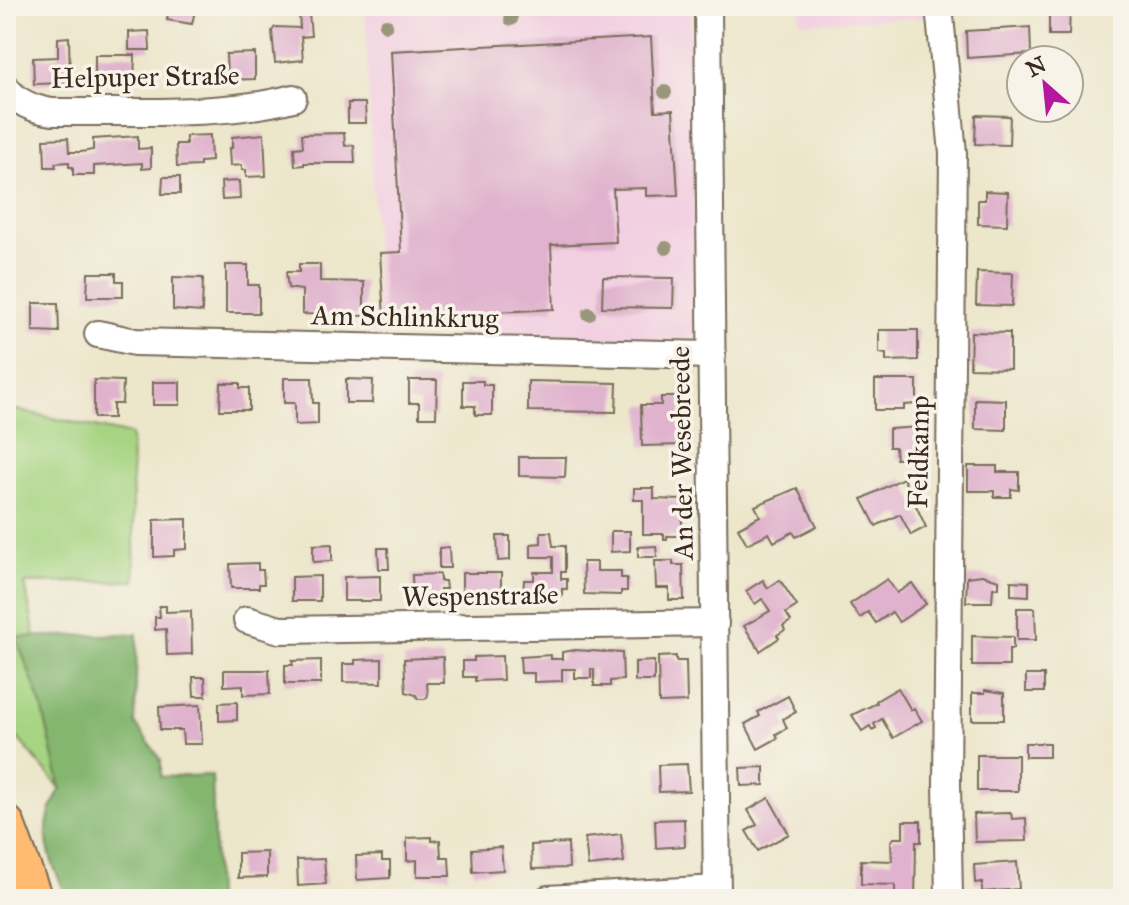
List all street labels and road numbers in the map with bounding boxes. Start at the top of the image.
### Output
street label: Helpuper Straße [50,57,240,96]
street label: Am Schlinkkrug [310,297,500,336]
street label: An der Wesebreede [662,346,701,561]
street label: Feldkamp [900,395,937,509]
street label: Wespenstraße [401,577,559,614]

